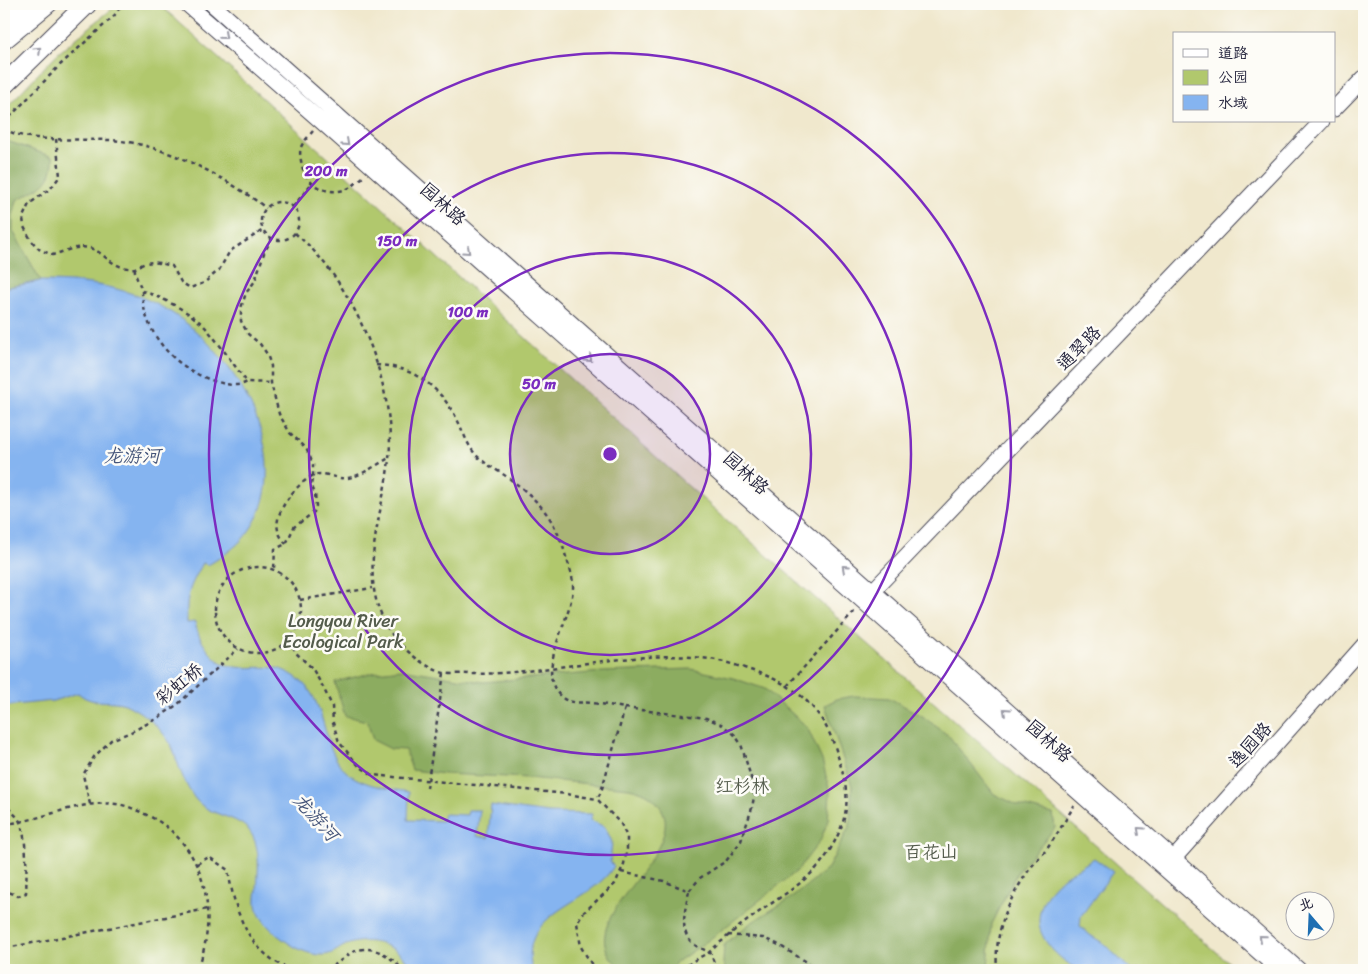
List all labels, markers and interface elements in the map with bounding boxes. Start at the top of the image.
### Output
one-way arrow [218,30,227,39]
legend [1173,32,1336,122]
text: 道路 [1218,40,1248,66]
one-way arrow [32,47,41,56]
text: 公园 [1218,64,1248,90]
text: 水域 [1218,90,1248,116]
one-way arrow [341,137,350,146]
text: 200 m [303,158,348,184]
street label: 园林路 [412,174,474,234]
text: 150 m [377,228,418,254]
one-way arrow [462,245,471,254]
text: 100 m [448,299,489,325]
street label: 通翠路 [1049,317,1109,379]
one-way arrow [583,353,592,362]
text: 50 m [522,371,557,397]
water label: 龙游河 [103,439,163,472]
street label: 园林路 [715,443,777,503]
centre of rings [601,445,619,463]
one-way arrow [842,565,851,574]
park label: Longyou River Ecological Park [282,605,404,658]
street label: 彩虹桥 [148,655,210,713]
one-way arrow [1002,708,1011,717]
street label: 园林路 [1018,711,1080,771]
street label: 逸园路 [1220,714,1280,776]
park label: 红杉林 [715,770,769,802]
water label: 龙游河 [285,785,349,851]
one-way arrow [1137,827,1146,836]
park label: 百花山 [904,836,958,868]
text: 北 [1295,890,1317,918]
north arrow [1286,892,1336,942]
one-way arrow [1259,935,1268,944]

